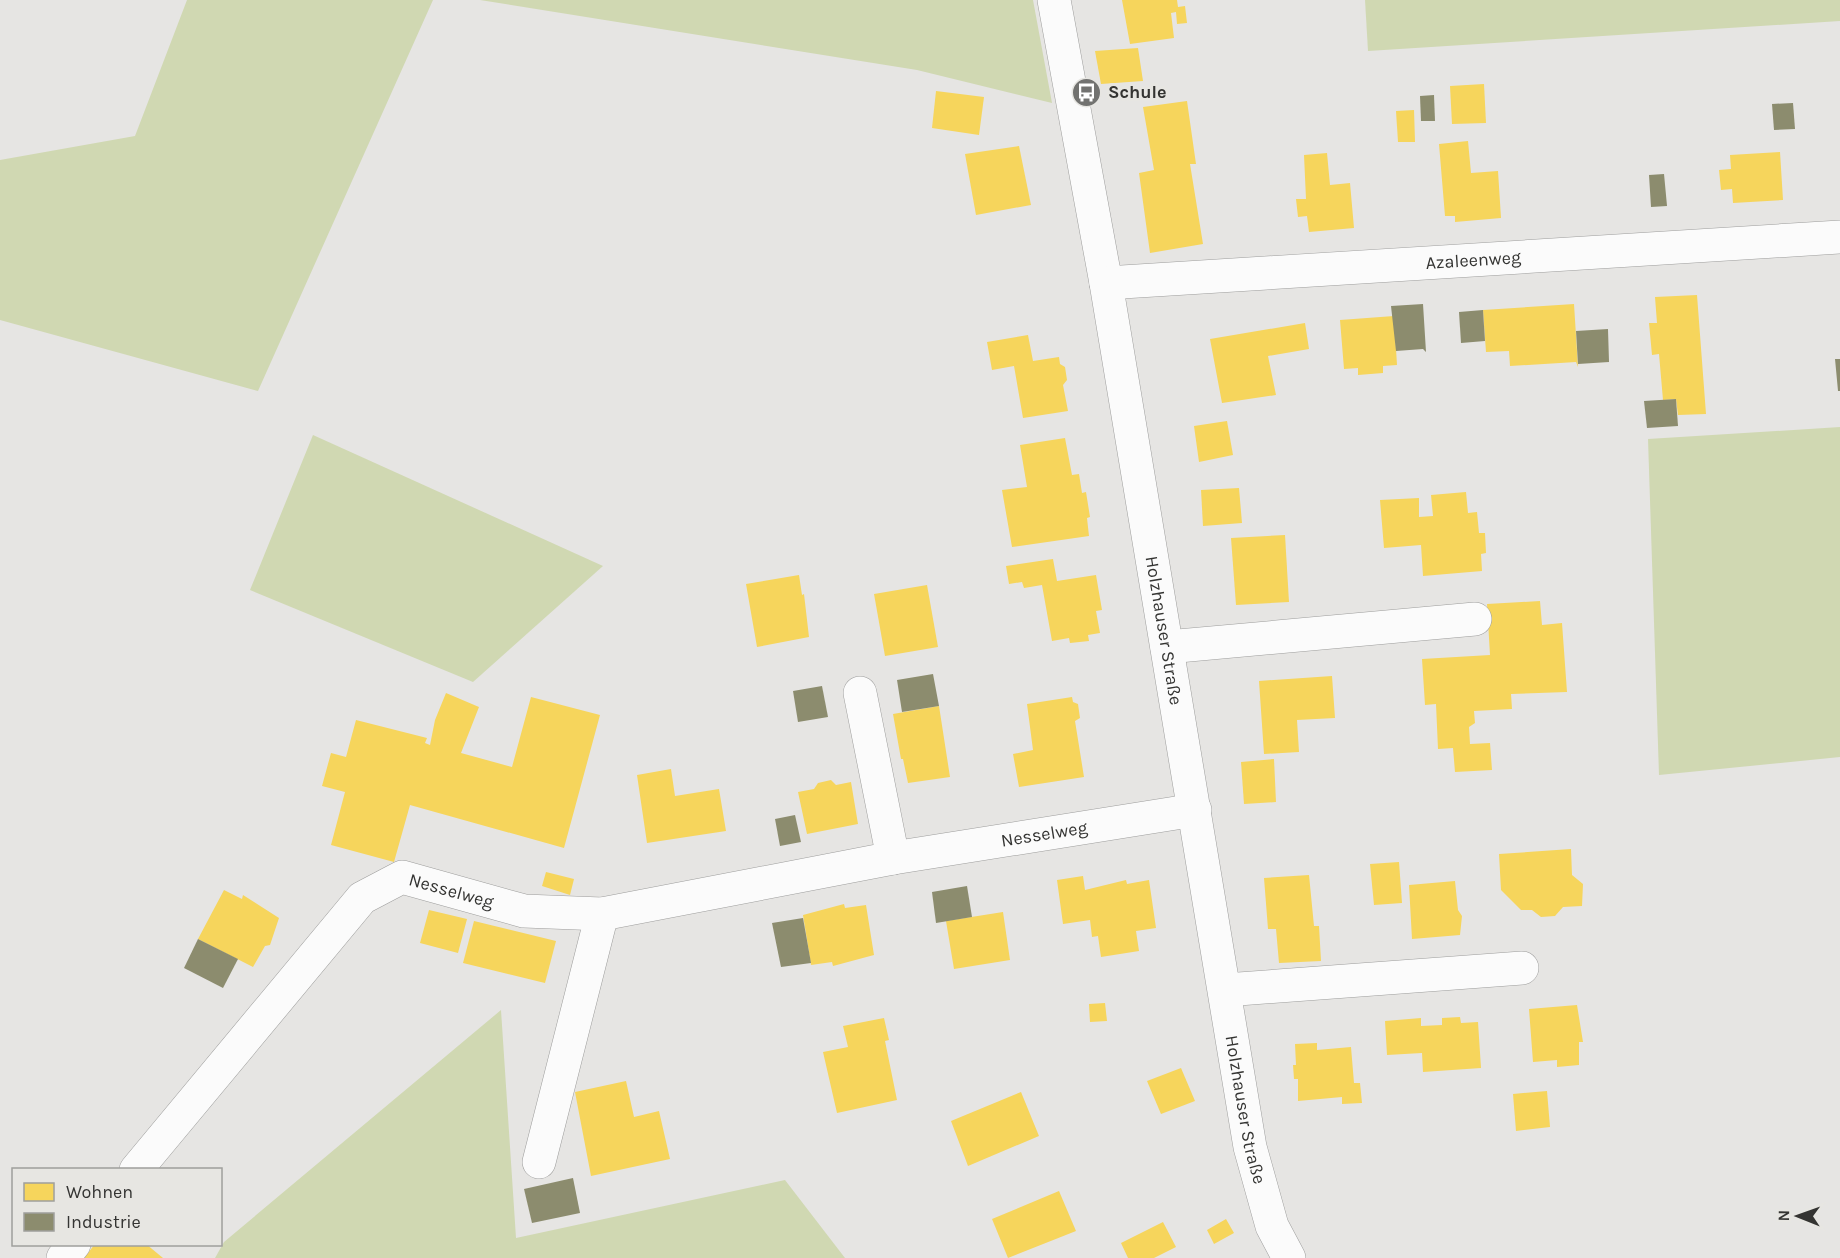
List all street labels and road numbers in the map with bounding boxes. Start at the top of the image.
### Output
street label: Azaleenweg [1425,246,1522,274]
street label: Holzhauser Straße [1141,554,1187,707]
street label: Nesselweg [999,816,1089,852]
street label: Nesselweg [406,868,496,913]
street label: Holzhauser Straße [1221,1034,1271,1186]

